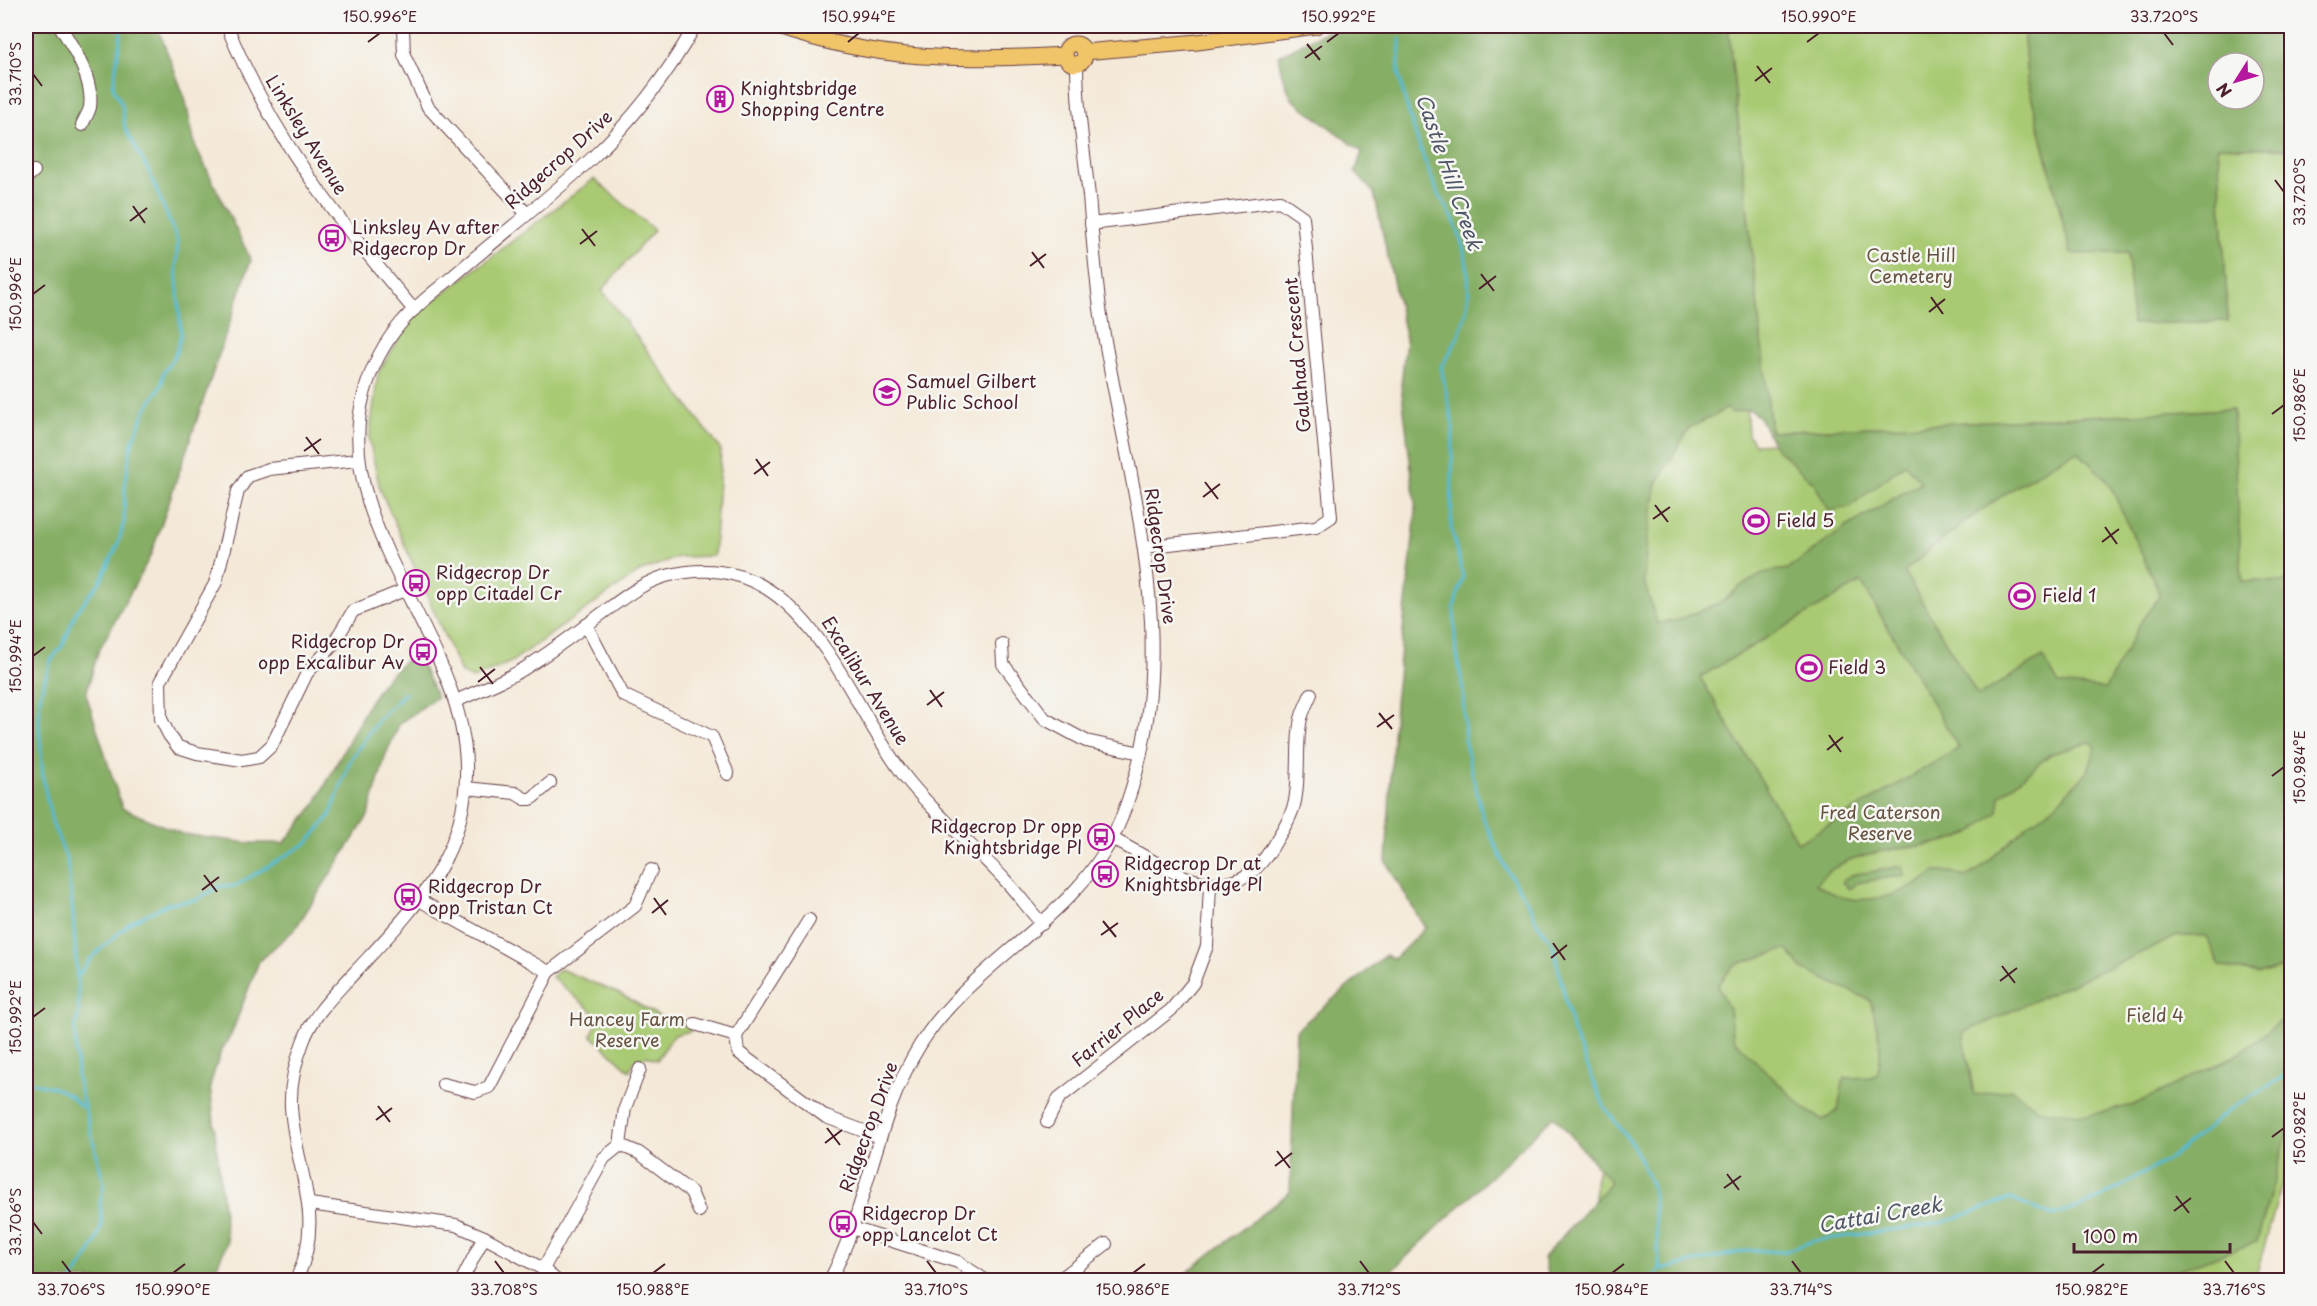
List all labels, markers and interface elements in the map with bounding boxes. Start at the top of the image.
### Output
text: 150.996°E [343,4,417,27]
text: 150.994°E [822,4,896,27]
text: 150.992°E [1302,4,1376,27]
text: 150.990°E [1781,4,1857,27]
text: 33.720°S [2130,4,2198,27]
text: 33.710°S [3,42,26,106]
north arrow [2206,51,2266,111]
street label: Linksley Avenue [260,69,355,200]
place label: Knightsbridge Shopping Centre [740,74,885,122]
text: N [2210,78,2237,103]
building icon: Knightsbridge Shopping Centre [705,84,735,114]
water label: Castle Hill Creek [1409,89,1491,255]
street label: Ridgecrop Drive [498,103,618,215]
text: 33.720°S [2287,158,2310,226]
place label: Linksley Av after Ridgecrop Dr [352,213,500,261]
bus stop icon: Linksley Av after Ridgecrop Dr [317,223,347,253]
park label: Castle Hill Cemetery [1866,241,1956,289]
text: 150.996°E [3,257,26,331]
street label: Galahad Crescent [1276,276,1317,434]
place label: Samuel Gilbert Public School [906,367,1036,415]
text: 150.986°E [2287,368,2310,442]
school or university icon: Samuel Gilbert Public School [872,377,902,407]
street label: Ridgecrop Drive [1139,486,1184,626]
sports icon: Field 5 [1741,506,1771,536]
place label: Field 5 [1776,506,1834,533]
place label: Ridgecrop Dr opp Citadel Cr [436,558,562,606]
bus stop icon: Ridgecrop Dr opp Citadel Cr [401,568,431,598]
sports icon: Field 1 [2007,581,2037,611]
place label: Field 1 [2042,581,2096,608]
street label: Excalibur Avenue [816,611,917,750]
text: 150.994°E [3,619,26,693]
place label: Ridgecrop Dr opp Excalibur Av [258,627,404,675]
bus stop icon: Ridgecrop Dr opp Excalibur Av [408,637,438,667]
sports icon: Field 3 [1794,653,1824,683]
place label: Field 3 [1828,653,1886,680]
text: 150.984°E [2287,730,2310,804]
park label: Fred Caterson Reserve [1819,798,1941,846]
place label: Ridgecrop Dr opp Knightsbridge Pl [931,812,1082,860]
bus stop icon: Ridgecrop Dr opp Knightsbridge Pl [1086,822,1116,852]
place label: Ridgecrop Dr at Knightsbridge Pl [1124,849,1263,897]
bus stop icon: Ridgecrop Dr at Knightsbridge Pl [1090,859,1120,889]
place label: Ridgecrop Dr opp Tristan Ct [428,872,553,920]
bus stop icon: Ridgecrop Dr opp Tristan Ct [393,882,423,912]
text: 150.992°E [3,980,26,1054]
street label: Farrier Place [1065,981,1169,1073]
park label: Field 4 [2126,1001,2184,1028]
park label: Hancey Farm Reserve [569,1005,685,1053]
street label: Ridgecrop Drive [831,1058,904,1195]
text: 150.982°E [2287,1091,2310,1165]
text: 33.706°S [3,1188,26,1256]
water label: Cattai Creek [1815,1188,1945,1240]
place label: Ridgecrop Dr opp Lancelot Ct [862,1199,998,1247]
bus stop icon: Ridgecrop Dr opp Lancelot Ct [828,1209,858,1239]
scale bar [2074,1216,2230,1254]
text: 100 m [2083,1222,2138,1249]
text: 33.706°S [37,1277,105,1300]
text: 150.990°E [135,1277,211,1300]
text: 33.708°S [470,1277,538,1300]
text: 150.988°E [616,1277,690,1300]
text: 33.710°S [904,1277,968,1300]
text: 150.986°E [1096,1277,1170,1300]
text: 33.712°S [1337,1277,1401,1300]
text: 150.984°E [1575,1277,1649,1300]
text: 33.714°S [1769,1277,1833,1300]
text: 150.982°E [2055,1277,2129,1300]
text: 33.716°S [2202,1277,2266,1300]

